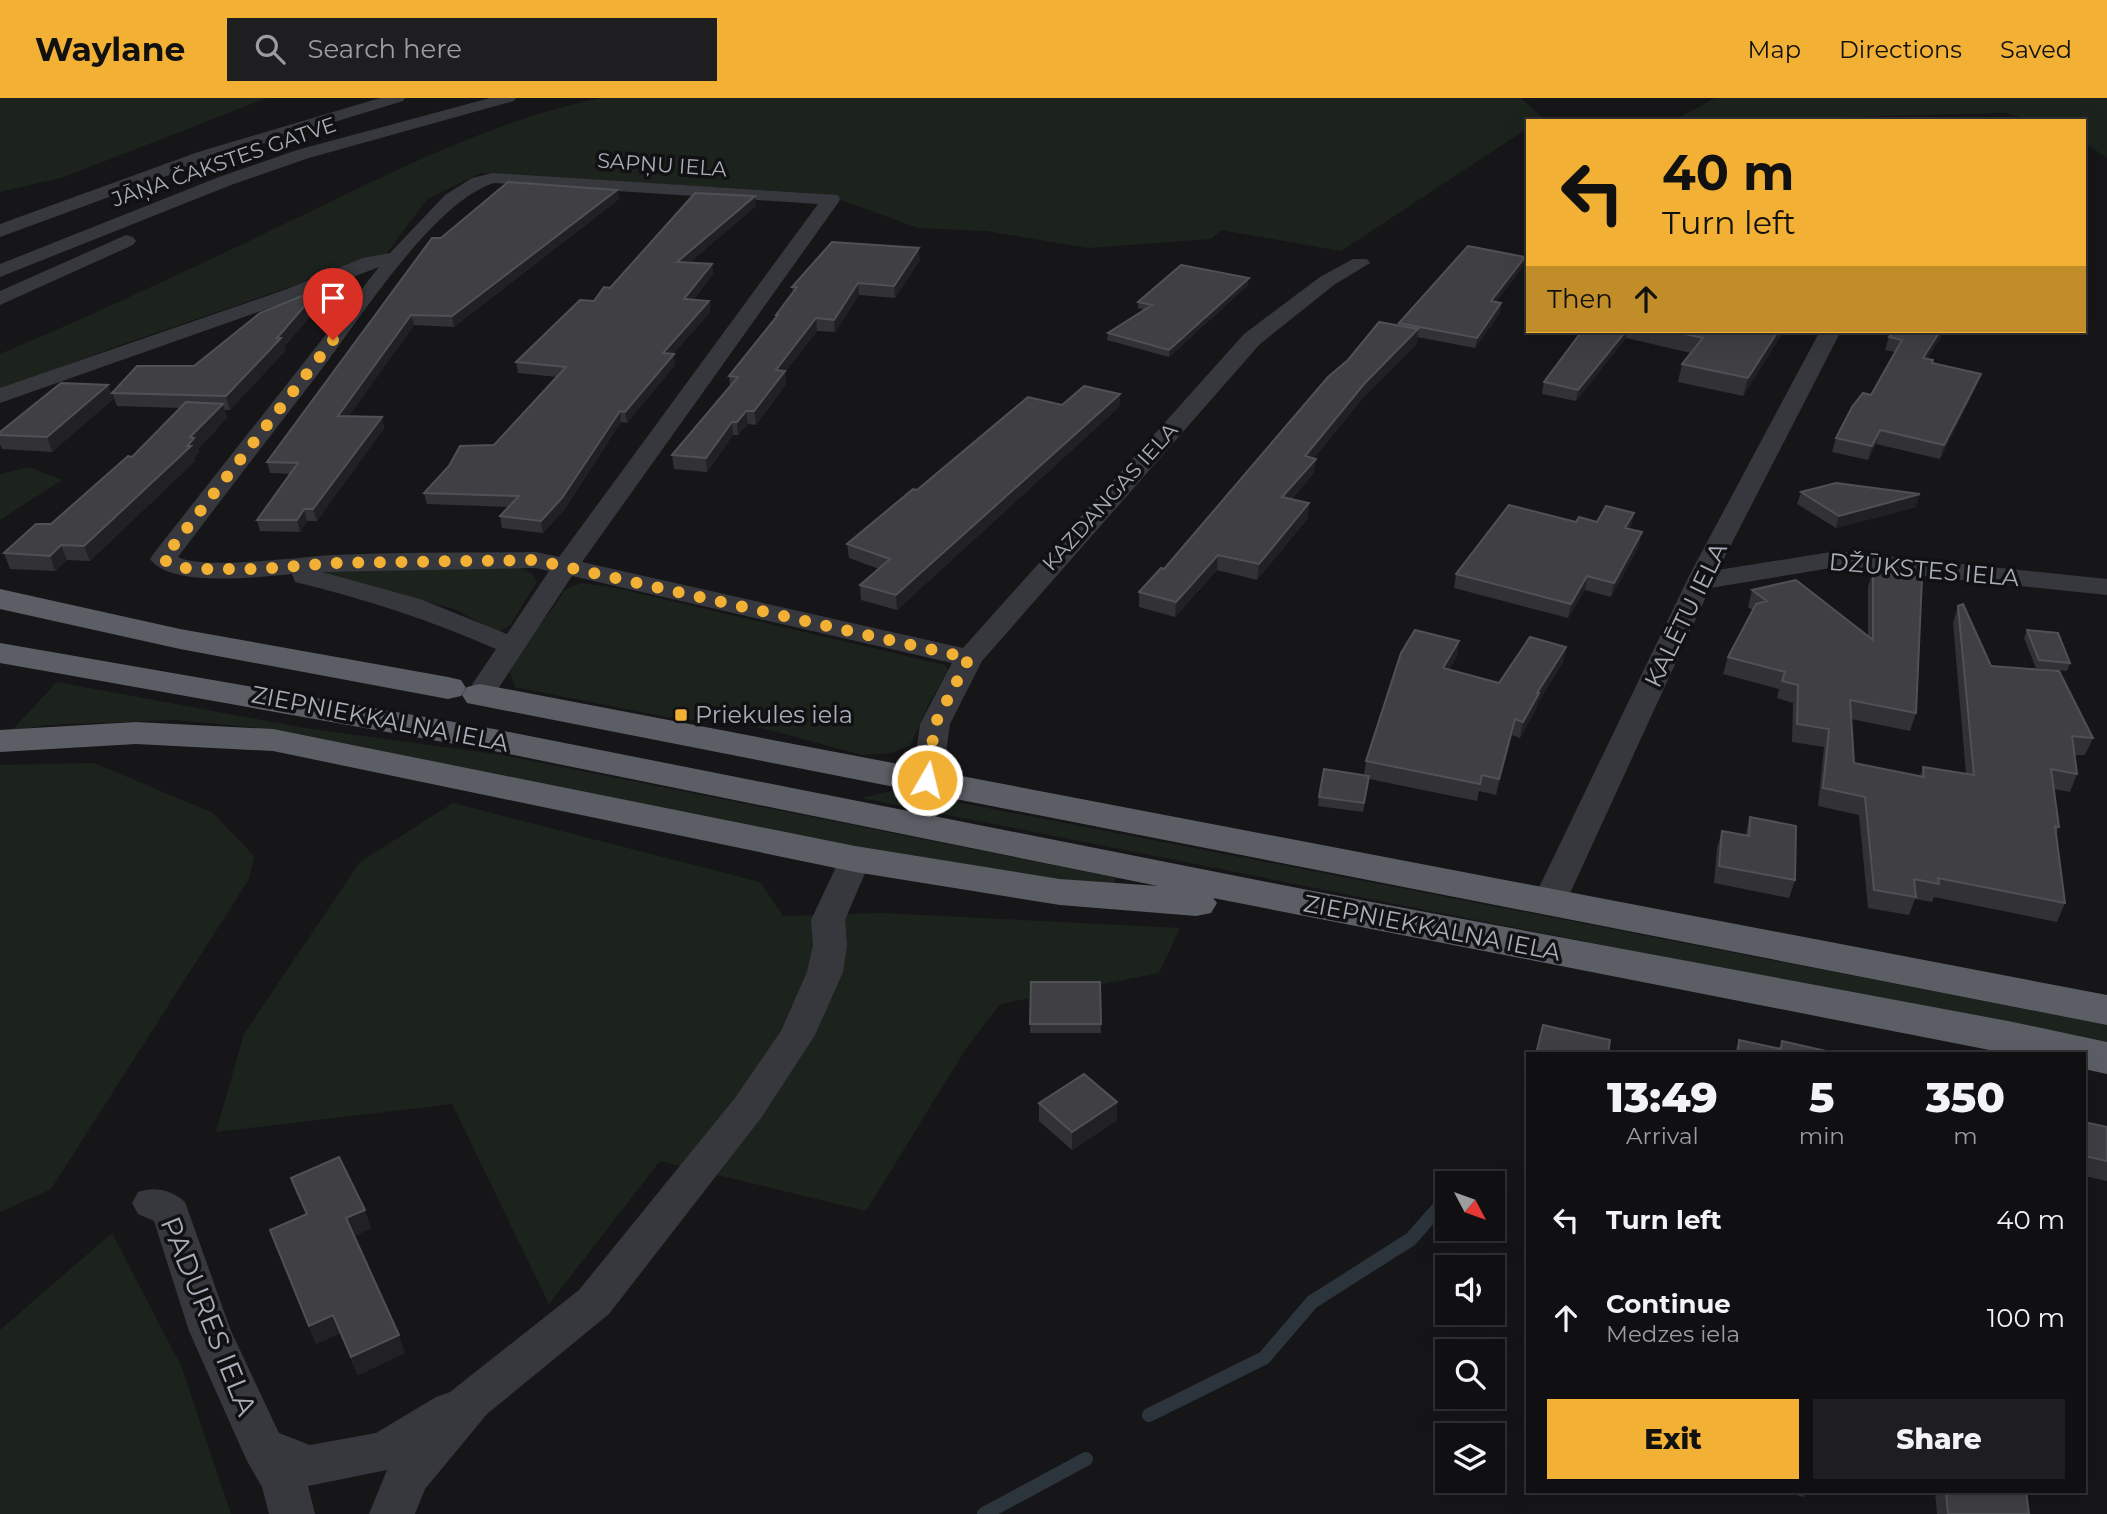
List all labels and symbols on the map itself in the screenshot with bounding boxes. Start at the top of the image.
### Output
street label: JĀŅA ČAKSTES GATVE [108,111,339,213]
street label: SAPŅU IELA [596,148,729,183]
pin [303,268,363,340]
street label: KAZDANGAS IELA [1037,417,1183,576]
street label: KALĒTU IELA [1638,537,1733,692]
street label: DŽŪKSTES IELA [1828,547,2021,592]
street label: ZIEPNIEKKALNA IELA [249,679,512,758]
place label: Priekules iela [695,700,853,729]
marker: Priekules iela [673,707,689,723]
position arrow [890,743,964,817]
street label: ZIEPNIEKKALNA IELA [1301,888,1564,967]
north arrow [1435,1171,1505,1241]
street label: PADURES IELA [154,1212,265,1421]

